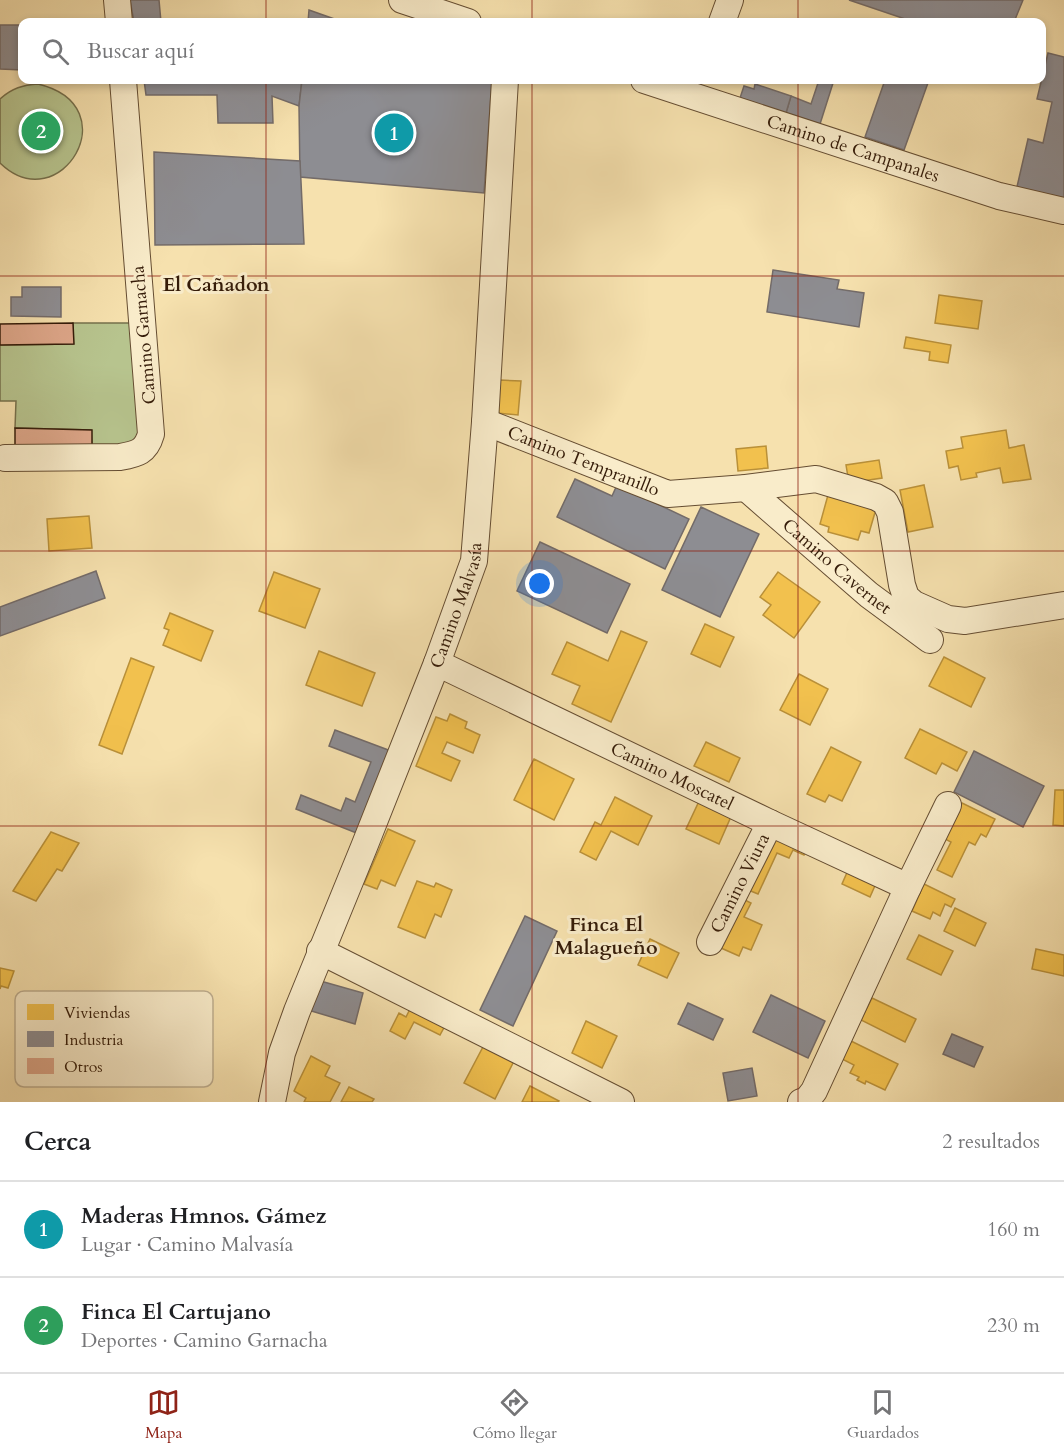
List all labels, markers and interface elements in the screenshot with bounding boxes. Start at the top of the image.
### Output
search box [18,18,1046,84]
icon: search [39,35,72,68]
text: Buscar aquí [87,36,194,66]
pin: 2 [22,108,60,154]
street label: Camino de Campanales [764,108,943,188]
pin: 1 [374,110,414,156]
street label: Camino Garnacha [125,264,163,405]
district label: El Cañadon [162,271,270,298]
street label: Camino Tempranillo [504,420,664,502]
street label: Camino Cavernet [777,513,897,620]
street label: Camino Malvasía [424,541,488,672]
your location [525,569,554,598]
street label: Camino Moscatel [607,736,738,816]
street label: Camino Viura [704,828,776,937]
district label: Finca El Malagueño [554,911,658,961]
legend [15,991,213,1087]
text: Viviendas [64,1002,130,1024]
text: Industria [64,1029,124,1051]
text: Otros [64,1056,103,1078]
text: Cerca [24,1124,91,1159]
text: 2 resultados [942,1128,1040,1155]
text: Maderas Hmnos. Gámez [81,1201,327,1231]
text: 1 [38,1216,49,1243]
text: 160 m [987,1216,1040,1243]
text: Lugar · Camino Malvasía [81,1231,293,1258]
text: Finca El Cartujano [81,1297,271,1327]
text: 2 [38,1312,49,1339]
text: 230 m [987,1312,1040,1339]
text: Deportes · Camino Garnacha [81,1327,328,1354]
tab: Mapa [145,1386,182,1444]
tab: Cómo llegar [472,1386,557,1444]
tab: Guardados [847,1386,919,1444]

